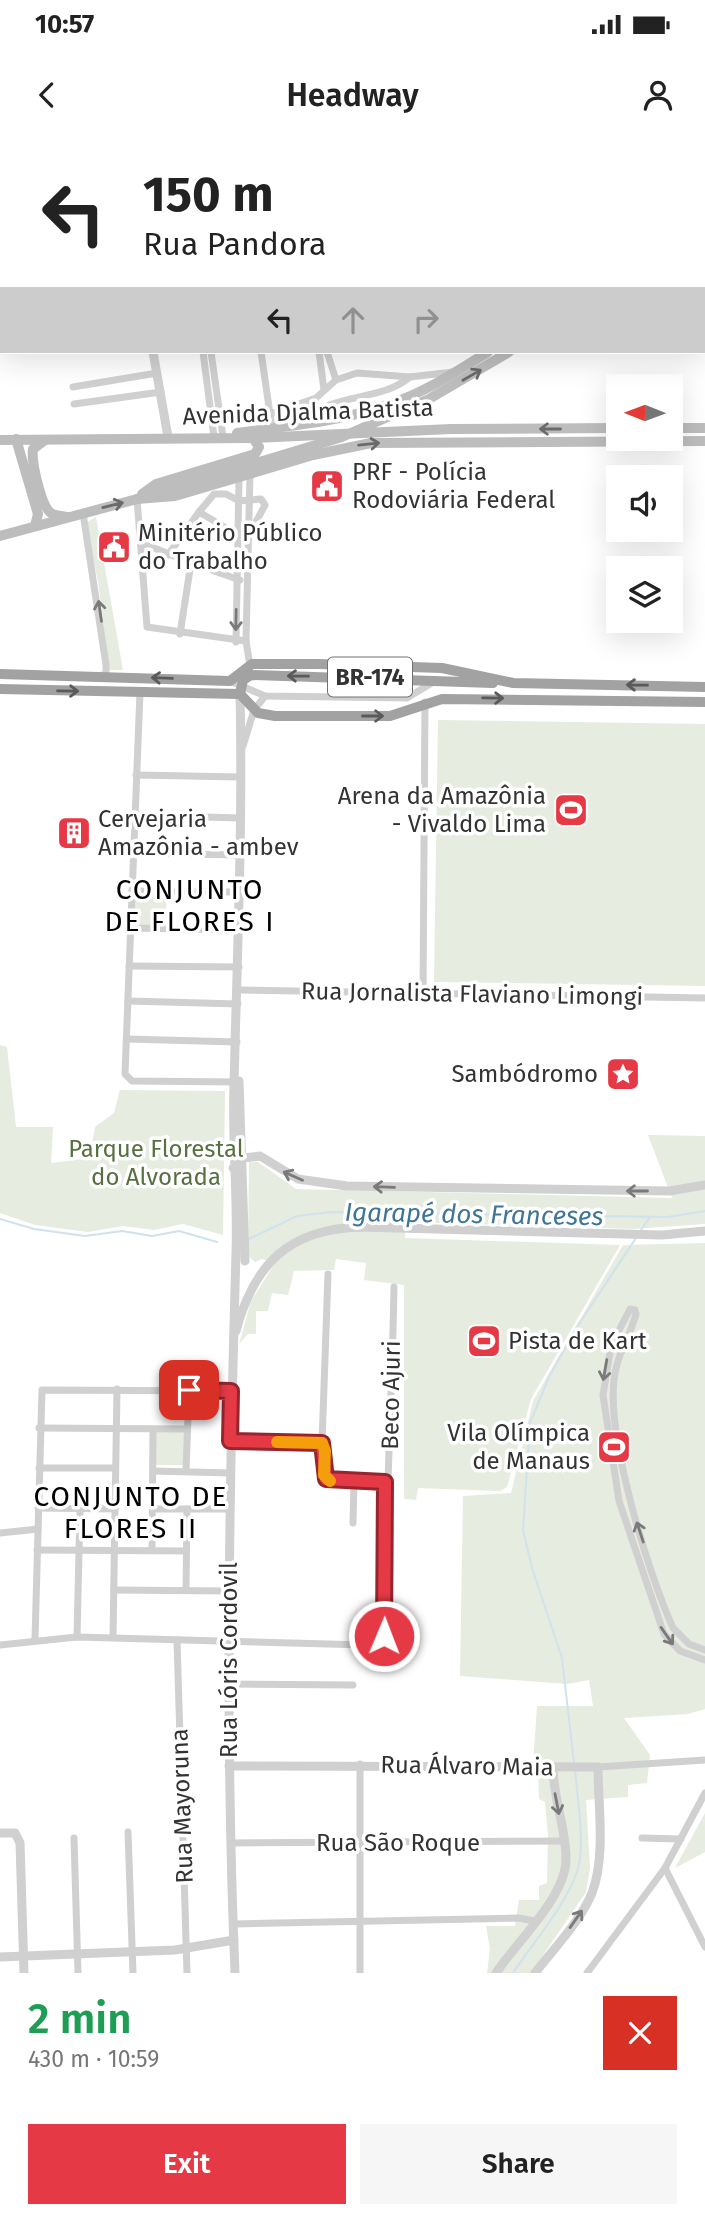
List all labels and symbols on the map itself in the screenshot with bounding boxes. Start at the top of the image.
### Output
one-way arrow [462,367,482,381]
north arrow [606,374,682,452]
street label: Avenida Djalma Batista [182,394,434,430]
one-way arrow [538,422,561,436]
one-way arrow [358,437,380,450]
place label: PRF - Polícia Rodoviária Federal [352,458,555,514]
public building icon: PRF - Polícia Rodoviária Federal [308,467,346,505]
one-way arrow [101,498,124,511]
place label: Minitério Público do Trabalho [138,519,322,575]
public building icon: Minitério Público do Trabalho [95,528,133,566]
one-way arrow [94,600,107,623]
one-way arrow [229,608,243,631]
road number: BR-174 [328,657,412,696]
one-way arrow [287,669,310,683]
one-way arrow [151,672,174,685]
one-way arrow [626,678,649,692]
one-way arrow [56,684,79,697]
one-way arrow [481,691,504,705]
one-way arrow [361,709,384,723]
place label: Arena da Amazônia - Vivaldo Lima [338,782,546,838]
sports icon: Arena da Amazônia - Vivaldo Lima [552,791,590,829]
place label: Cervejaria Amazônia - ambev [98,805,299,861]
building icon: Cervejaria Amazônia - ambev [55,814,93,852]
district label: CONJUNTO DE FLORES I [105,873,275,938]
street label: Rua Jornalista Flaviano Limongi [301,977,643,1011]
place icon: Sambódromo [604,1055,642,1093]
place label: Sambódromo [452,1060,598,1088]
park label: Parque Florestal do Alvorada [68,1135,244,1191]
one-way arrow [283,1169,304,1182]
one-way arrow [373,1180,396,1194]
one-way arrow [626,1184,649,1197]
water label: Igarapé dos Franceses [344,1197,604,1232]
sports icon: Pista de Kart [465,1322,503,1360]
place label: Pista de Kart [508,1327,647,1355]
street label: Beco Ajuri [376,1340,406,1450]
one-way arrow [598,1359,611,1381]
pin [159,1360,219,1420]
place label: Vila Olímpica de Manaus [447,1419,590,1475]
sports icon: Vila Olímpica de Manaus [595,1428,633,1466]
district label: CONJUNTO DE FLORES II [33,1480,229,1545]
one-way arrow [633,1521,645,1543]
street label: Rua Lóris Cordovil [215,1562,243,1758]
position arrow [347,1599,421,1673]
one-way arrow [660,1626,674,1645]
street label: Rua Mayoruna [165,1728,199,1884]
street label: Rua Álvaro Maia [380,1749,554,1782]
one-way arrow [551,1792,565,1815]
street label: Rua São Roque [316,1829,480,1857]
one-way arrow [569,1910,583,1929]

